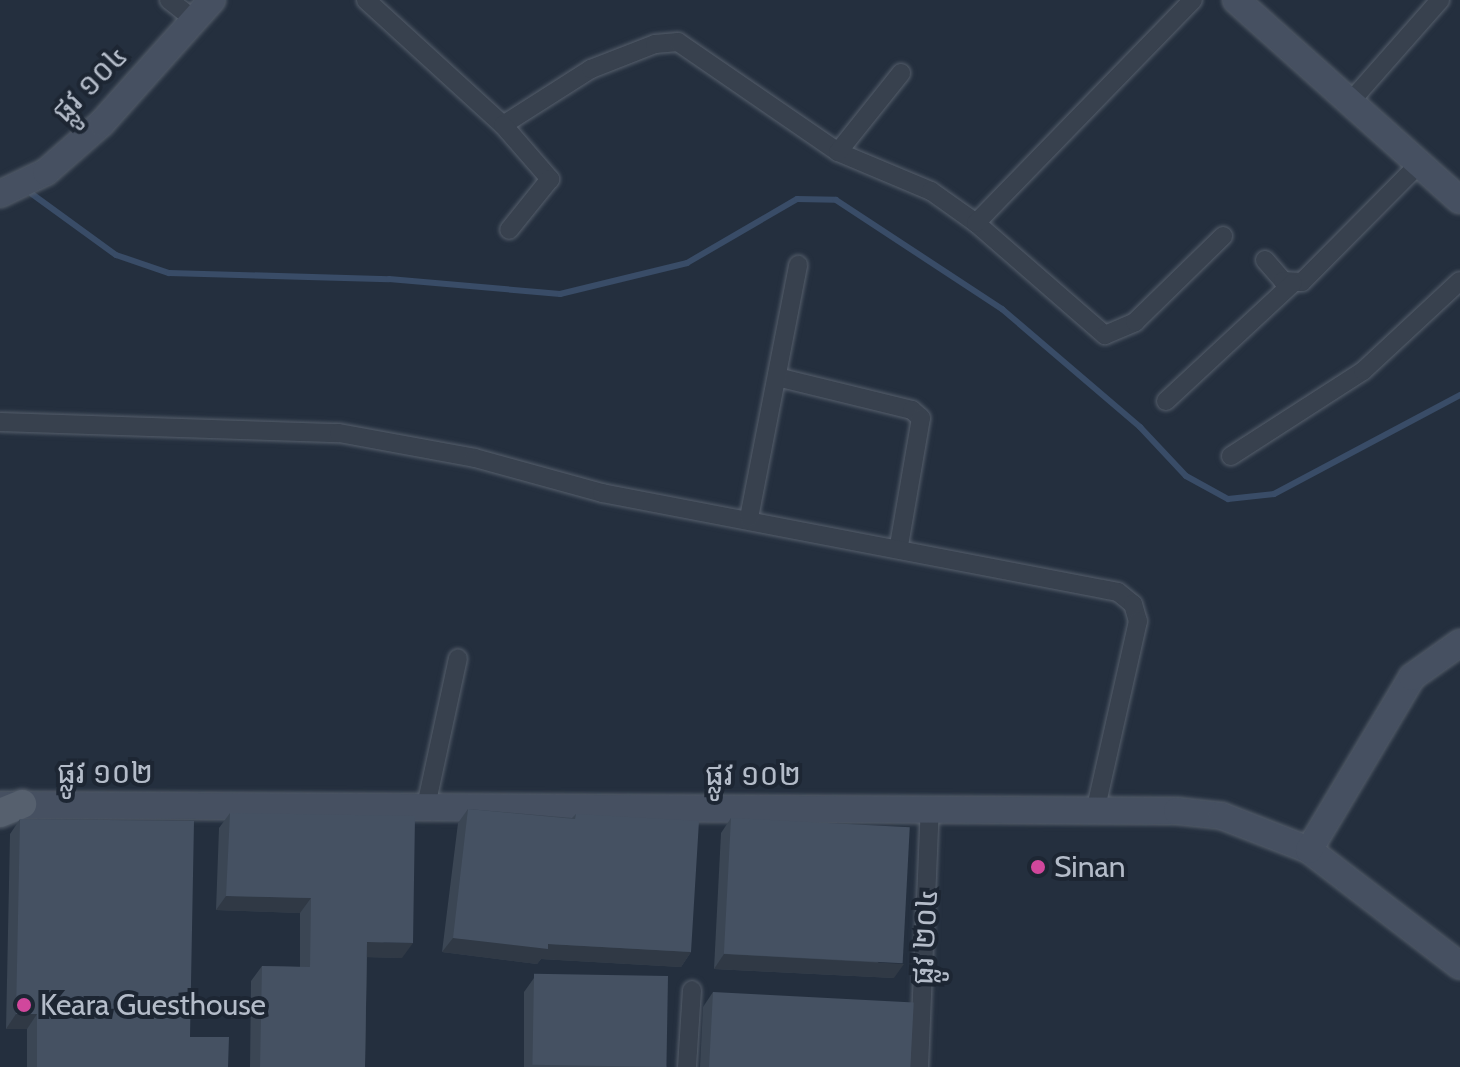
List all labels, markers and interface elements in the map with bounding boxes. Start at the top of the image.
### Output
street label: ផ្លូវ ១០៤ [45,38,135,130]
street label: ផ្លូវ ១០២ [57,755,153,791]
street label: ផ្លូវ ១០២ [705,757,801,793]
place label: Sinan [1054,849,1126,885]
marker: Sinan [1029,858,1047,876]
street label: ផ្លូវ ២០៤ [905,888,945,986]
place label: Keara Guesthouse [40,987,266,1023]
marker: Keara Guesthouse [15,996,33,1014]

